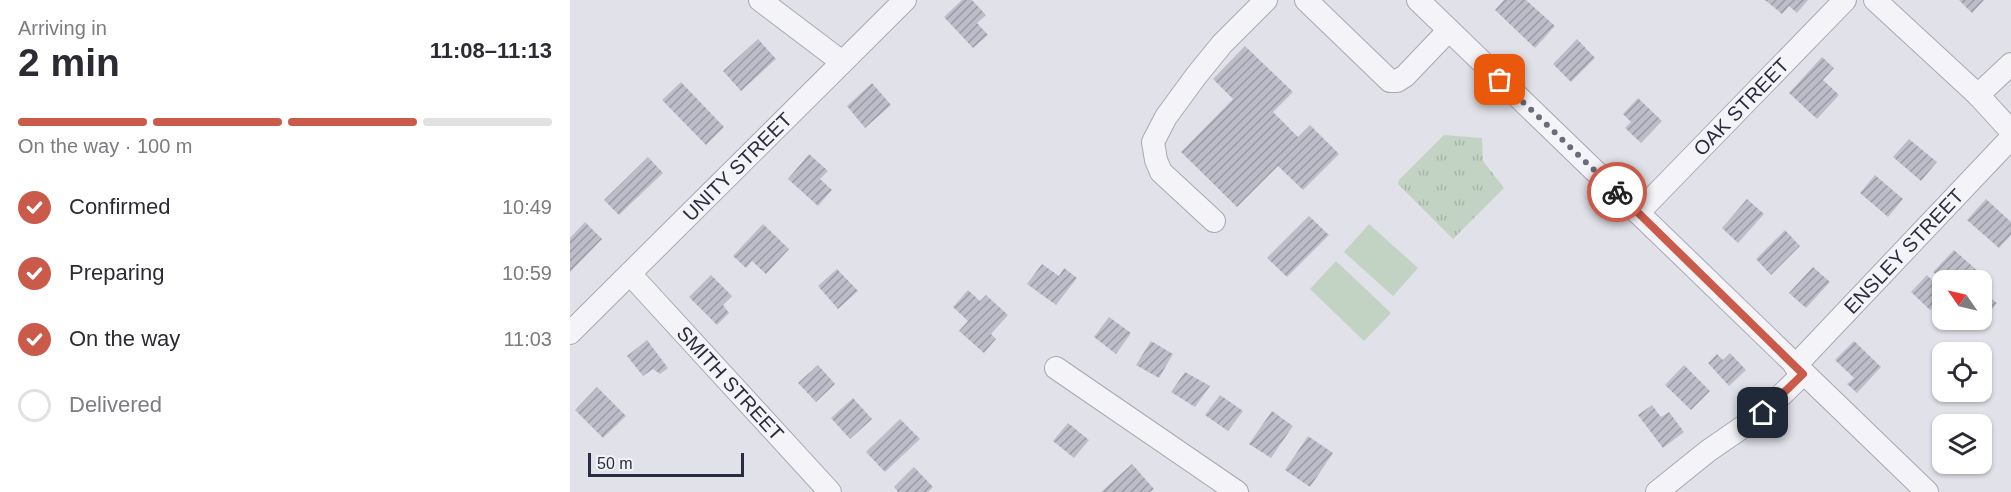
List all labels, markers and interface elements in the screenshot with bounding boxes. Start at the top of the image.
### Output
text: Arriving in [18,17,107,39]
text: 11:08–11:13 [430,38,552,63]
text: 2 min [18,41,120,84]
pin [1474,54,1525,105]
street label: OAK STREET [1689,54,1793,160]
icon: bag [1483,63,1516,96]
street label: UNITY STREET [679,108,796,225]
text: On the way · 100 m [18,135,193,157]
courier [1587,162,1647,222]
icon: bike [1601,176,1634,209]
street label: ENSLEY STREET [1840,185,1968,318]
icon: check [18,191,51,224]
text: Confirmed [69,194,170,219]
text: 10:49 [502,196,552,218]
icon: check [18,257,51,290]
text: Preparing [69,260,164,285]
text: 10:59 [502,262,552,284]
north arrow [1932,270,1992,330]
map controls [1932,270,1992,474]
street label: SMITH STREET [673,322,788,445]
icon: check [18,323,51,356]
text: On the way [69,326,180,351]
text: 11:03 [503,328,552,350]
button: locate [1932,342,1992,402]
pin [1737,387,1788,438]
text: Delivered [69,392,162,417]
icon: home [1746,396,1779,429]
button: layers [1932,414,1992,474]
scale bar [588,450,744,478]
text: 50 m [597,455,633,472]

